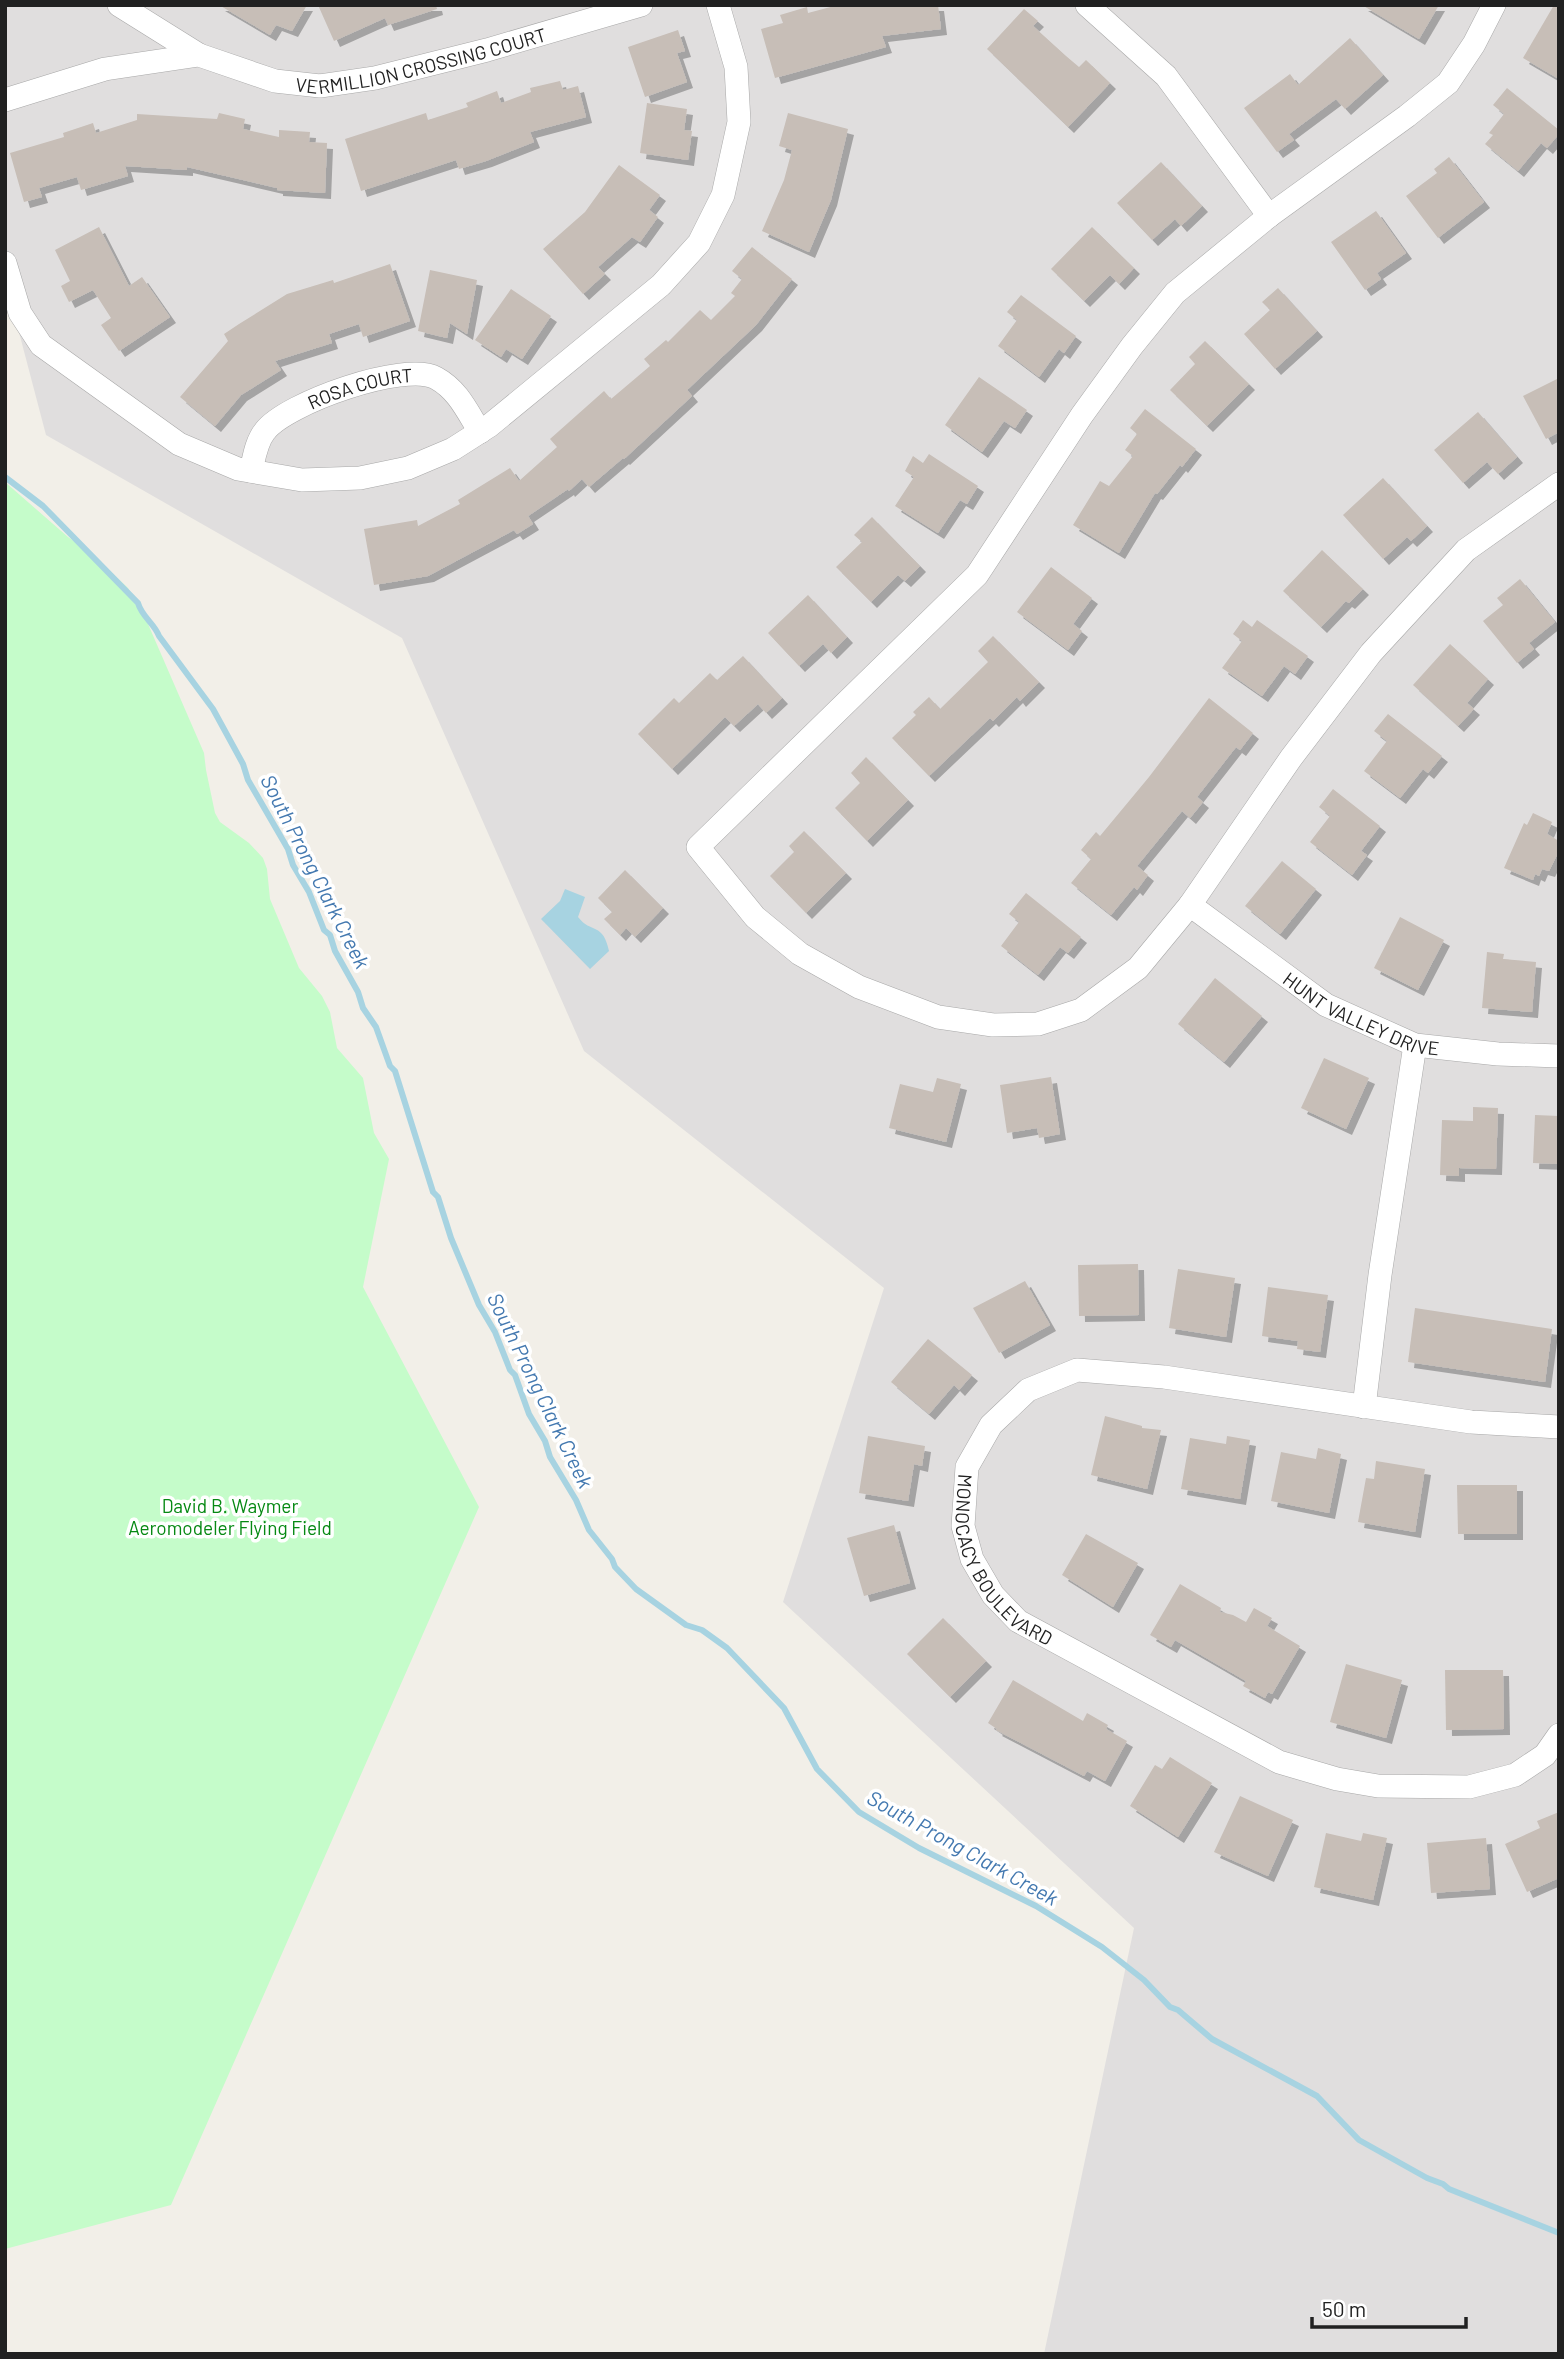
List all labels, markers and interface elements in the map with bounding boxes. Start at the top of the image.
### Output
street label: VERMILLION CROSSING COURT [294,22,549,98]
street label: ROSA COURT [304,363,413,413]
water label: South Prong Clark Creek [256,770,376,973]
street label: HUNT VALLEY DRIVE [1279,966,1441,1059]
water label: South Prong Clark Creek [483,1288,600,1492]
street label: MONOCACY BOULEVARD [951,1473,1057,1649]
park label: David B. Waymer Aeromodeler Flying Field [128,1494,332,1539]
water label: South Prong Clark Creek [863,1784,1063,1910]
scale bar [1312,2286,1466,2330]
text: 50 m [1322,2296,1366,2321]

